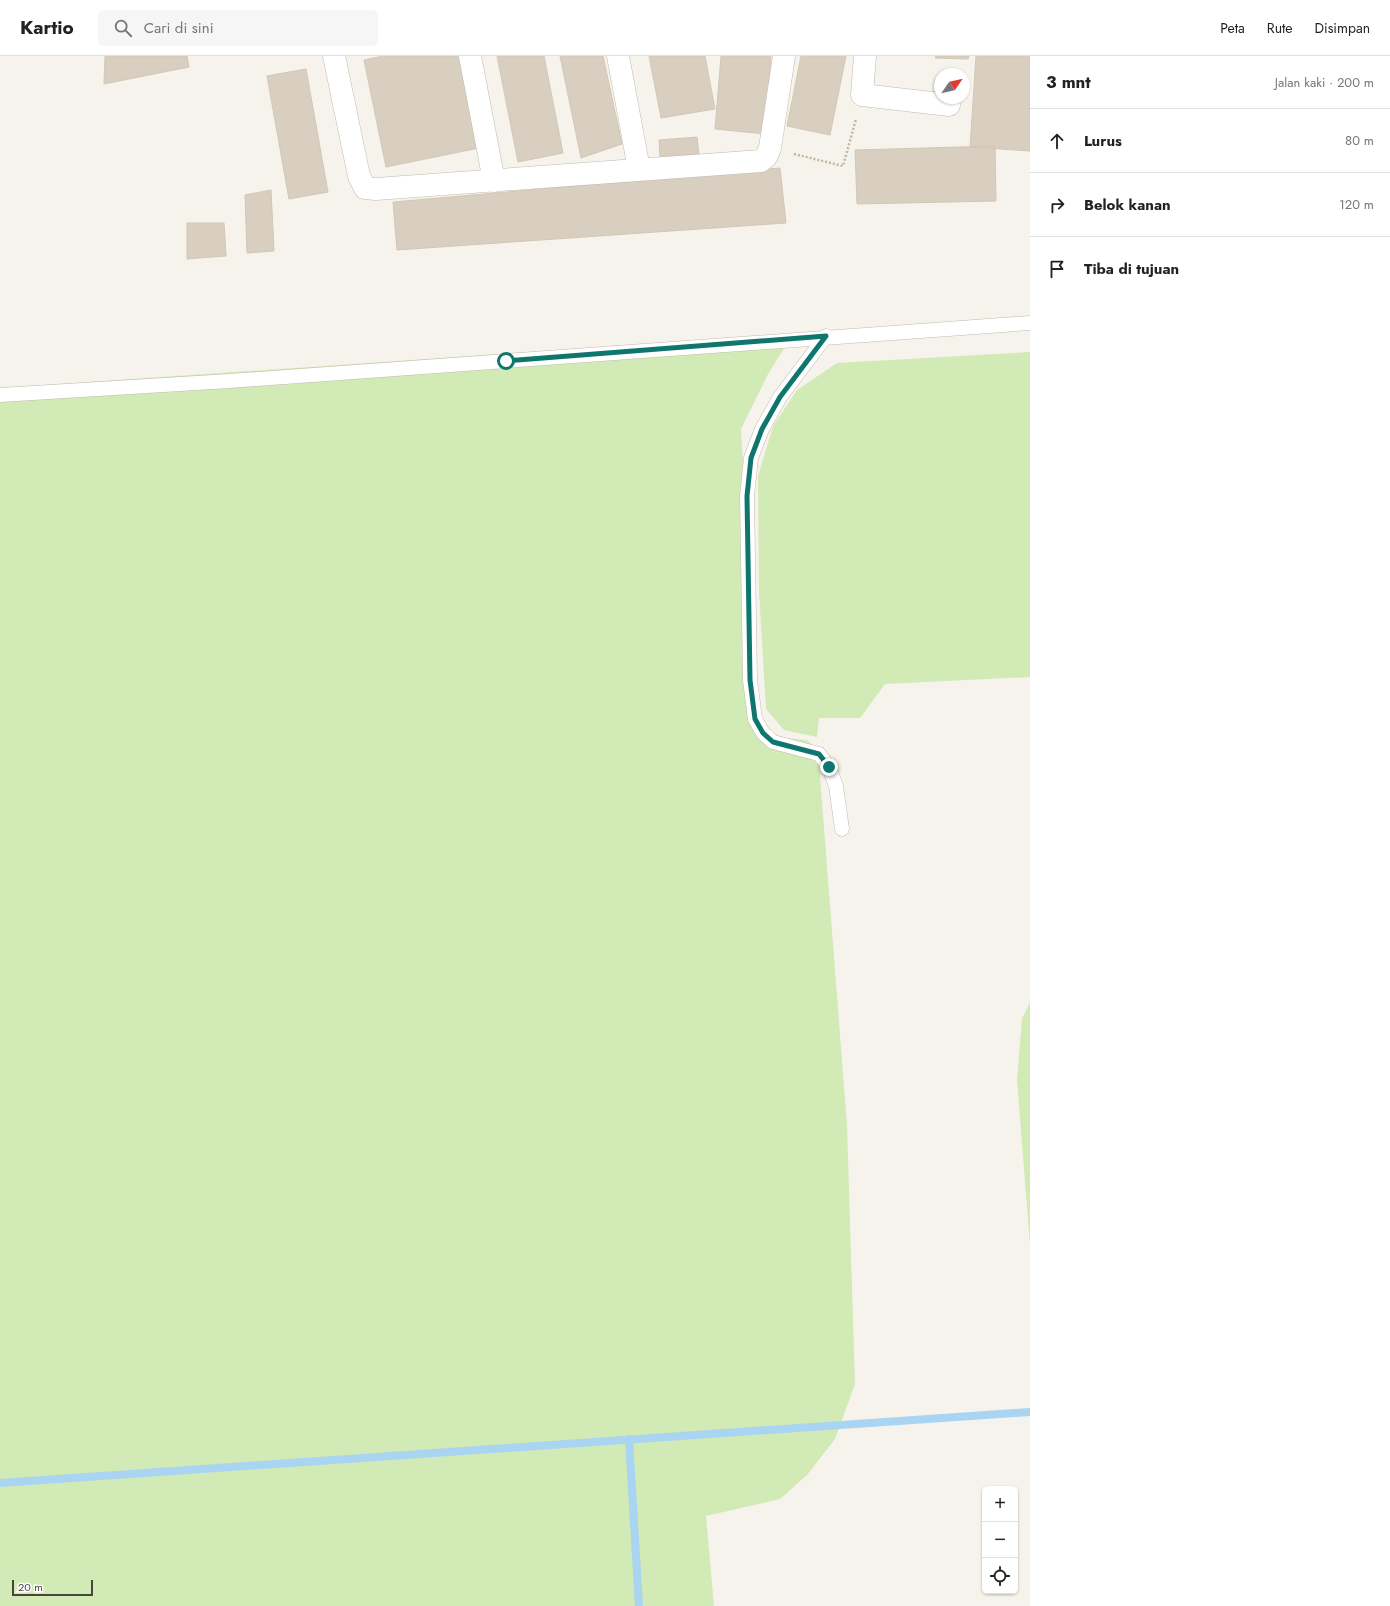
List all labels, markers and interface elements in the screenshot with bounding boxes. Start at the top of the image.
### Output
search box [98,10,378,46]
text: Kartio [20,14,74,41]
icon: search [112,17,134,39]
text: Cari di sini [144,17,214,39]
text: Peta [1220,18,1245,38]
text: Rute [1267,18,1293,38]
text: Disimpan [1315,18,1370,38]
north arrow [934,68,970,104]
text: 3 mnt [1046,70,1091,94]
text: Jalan kaki · 200 m [1275,73,1374,92]
icon: ahead [1046,130,1068,152]
text: Lurus [1084,130,1122,152]
text: 80 m [1345,131,1374,150]
icon: right [1046,194,1068,216]
text: Belok kanan [1084,194,1171,216]
text: 120 m [1339,195,1374,214]
icon: arrive [1046,258,1068,280]
text: Tiba di tujuan [1084,258,1179,280]
route start [497,352,515,370]
route end [820,758,838,776]
map controls [982,1486,1018,1594]
button: + [982,1486,1018,1522]
button: − [982,1522,1018,1558]
button: locate [982,1558,1018,1594]
scale bar [12,1578,93,1597]
text: 20 m [18,1579,43,1595]

